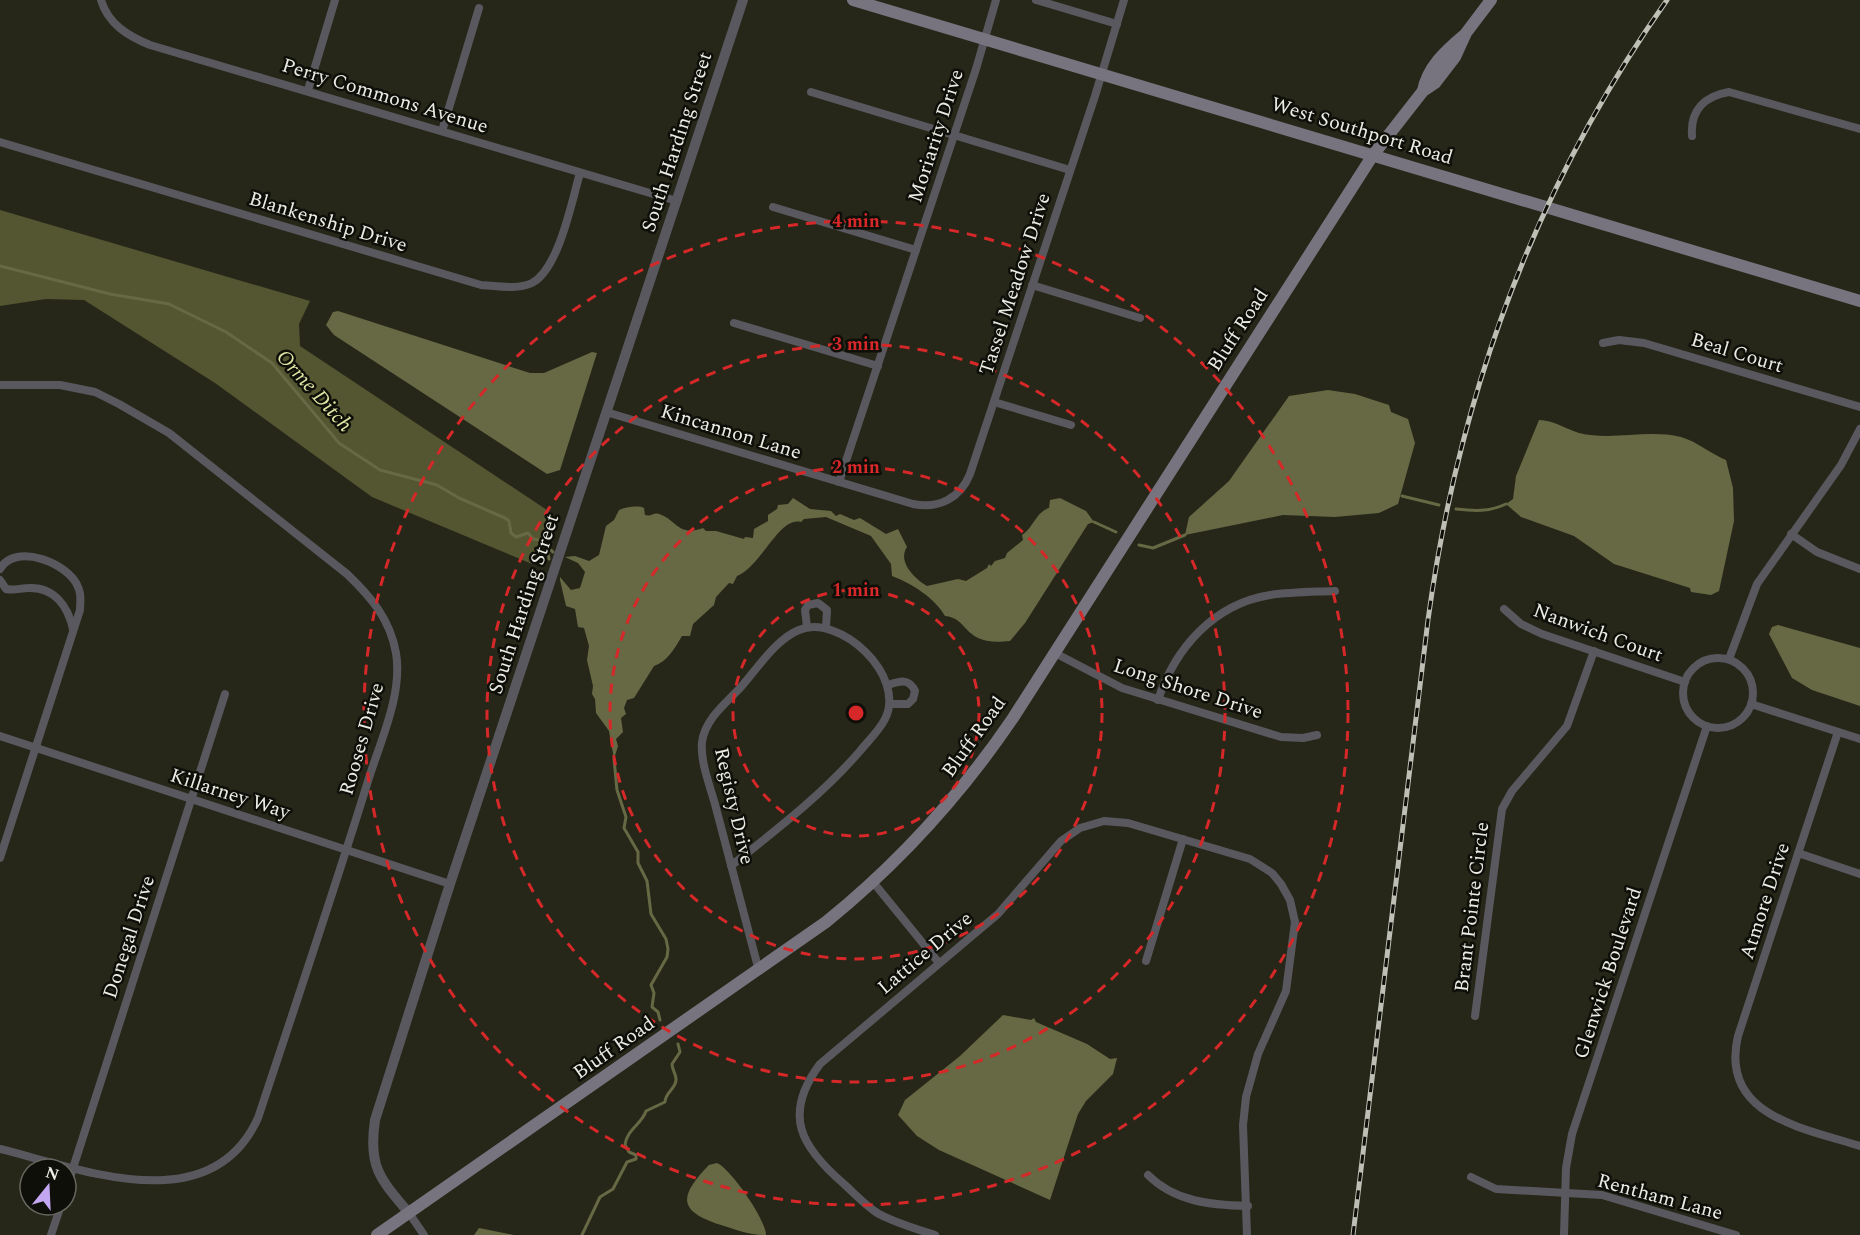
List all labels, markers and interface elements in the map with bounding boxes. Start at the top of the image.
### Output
street label: South Harding Street [634,48,720,236]
street label: Perry Commons Avenue [278,50,492,142]
street label: Moriarity Drive [900,65,972,207]
street label: West Southport Road [1267,89,1457,173]
street label: Blankenship Drive [245,184,411,260]
street label: Tassel Meadow Drive [971,189,1059,379]
text: 4 min [832,208,880,235]
street label: Bluff Road [1200,282,1276,378]
street label: Beal Court [1687,325,1787,381]
text: 3 min [832,331,880,358]
water label: Orme Ditch [268,343,360,440]
street label: Kincannon Lane [657,396,805,468]
text: 2 min [832,454,880,481]
street label: South Harding Street [481,510,567,698]
text: 1 min [832,577,880,604]
street label: Nanwich Court [1529,596,1667,670]
street label: Long Shore Drive [1109,651,1267,727]
street label: Rooses Drive [332,679,392,799]
street label: Bluff Road [934,690,1014,784]
centre of rings [846,703,866,723]
street label: Registy Drive [706,745,762,867]
street label: Killarney Way [166,761,295,828]
street label: Brant Pointe Circle [1447,820,1497,994]
street label: Atmore Drive [1732,839,1798,963]
street label: Donegal Drive [95,872,163,1002]
street label: Glenwick Boulevard [1566,883,1650,1063]
street label: Lattice Drive [871,904,979,1002]
street label: Bluff Road [567,1009,661,1087]
north arrow [18,1157,78,1217]
text: N [42,1160,62,1187]
street label: Rentham Lane [1594,1166,1726,1228]

